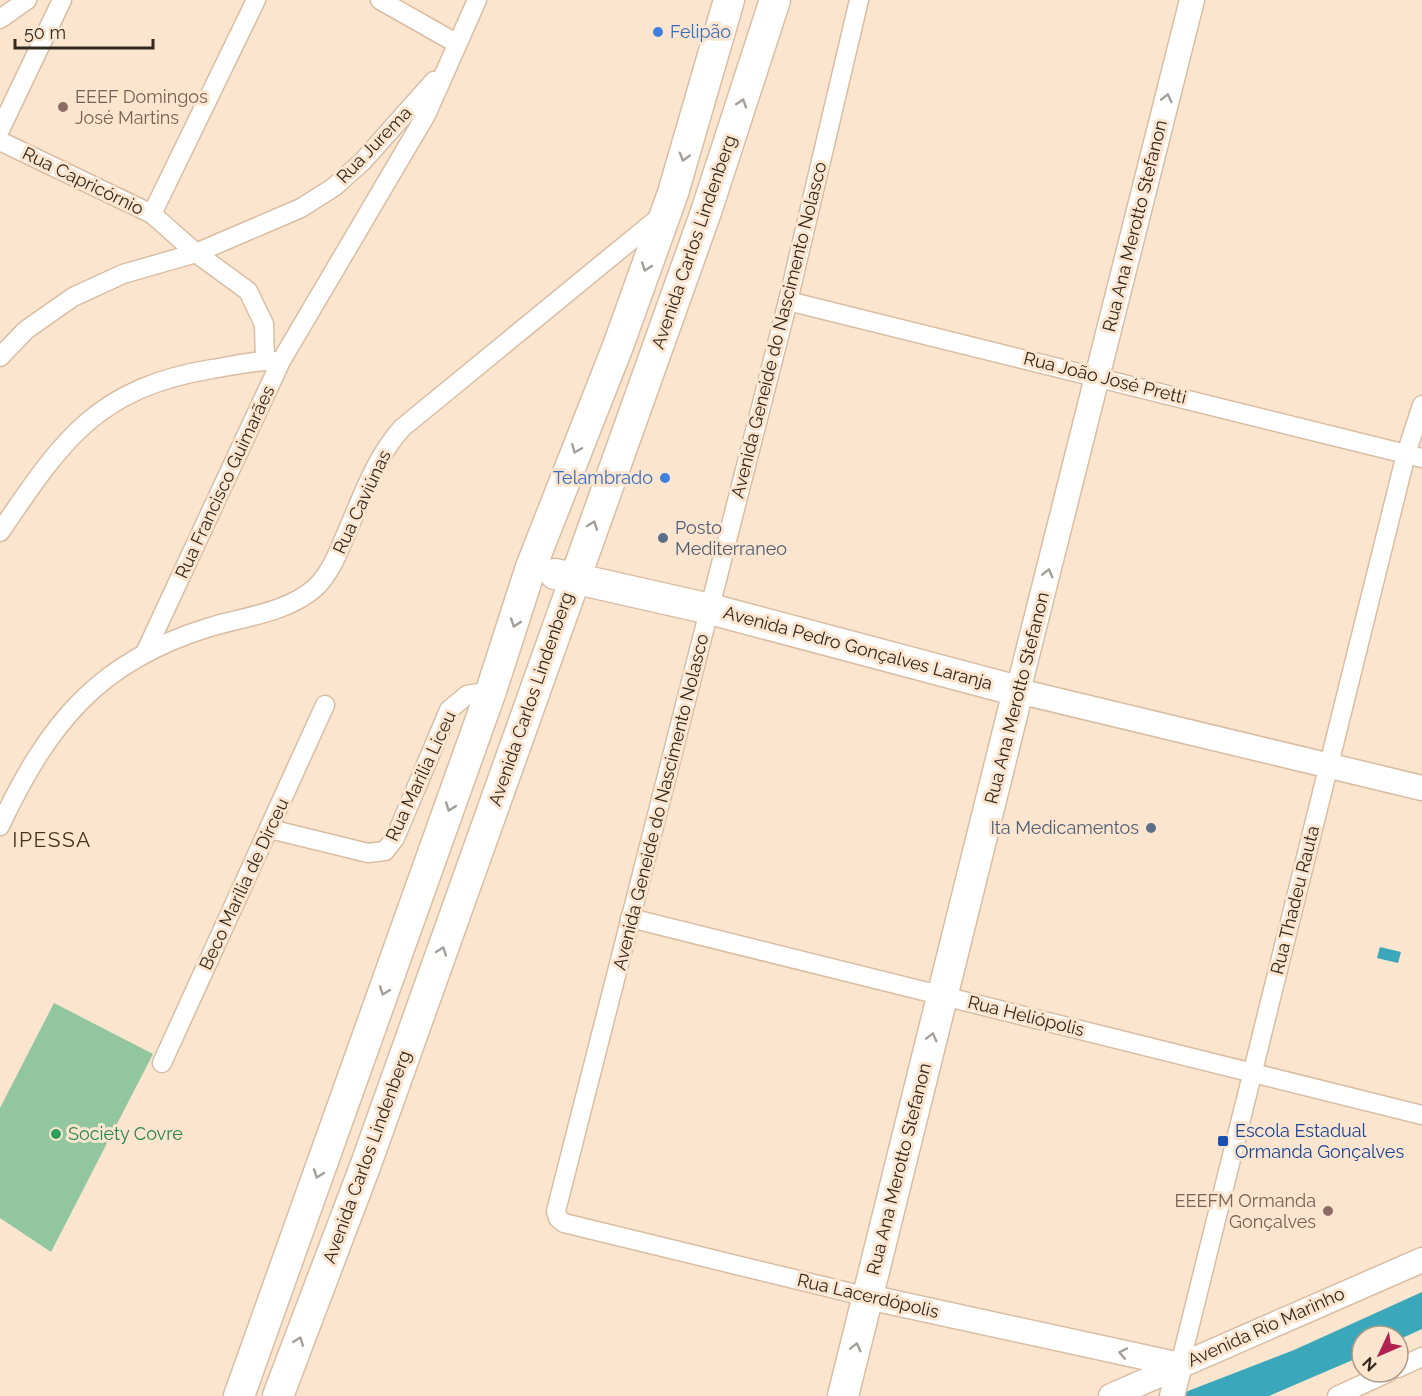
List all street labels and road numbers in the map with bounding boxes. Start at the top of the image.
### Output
street label: Rua Jurema [332,102,415,187]
street label: Rua Ana Merotto Stefanon [1098,118,1171,334]
street label: Avenida Carlos Lindenberg [647,132,740,352]
street label: Rua Capricórnio [19,142,147,219]
street label: Avenida Geneide do Nascimento Nolasco [726,159,831,500]
street label: Rua João José Pretti [1022,347,1189,408]
street label: Rua Francisco Guimarães [171,382,279,581]
street label: Rua Caviúnas [328,446,395,557]
street label: Avenida Carlos Lindenberg [484,589,577,809]
street label: Rua Ana Merotto Stefanon [980,590,1053,806]
street label: Avenida Pedro Gonçalves Laranja [721,601,995,694]
street label: Avenida Geneide do Nascimento Nolasco [608,631,713,972]
street label: Rua Marília Liceu [381,707,460,844]
street label: Beco Marília de Dirceu [195,795,293,973]
street label: Rua Thadeu Rauta [1266,823,1323,976]
street label: Rua Heliópolis [966,991,1087,1040]
street label: Avenida Carlos Lindenberg [318,1048,415,1266]
street label: Rua Ana Merotto Stefanon [862,1061,935,1277]
street label: Rua Lacerdópolis [795,1269,941,1322]
street label: Avenida Rio Marinho [1184,1282,1348,1371]

